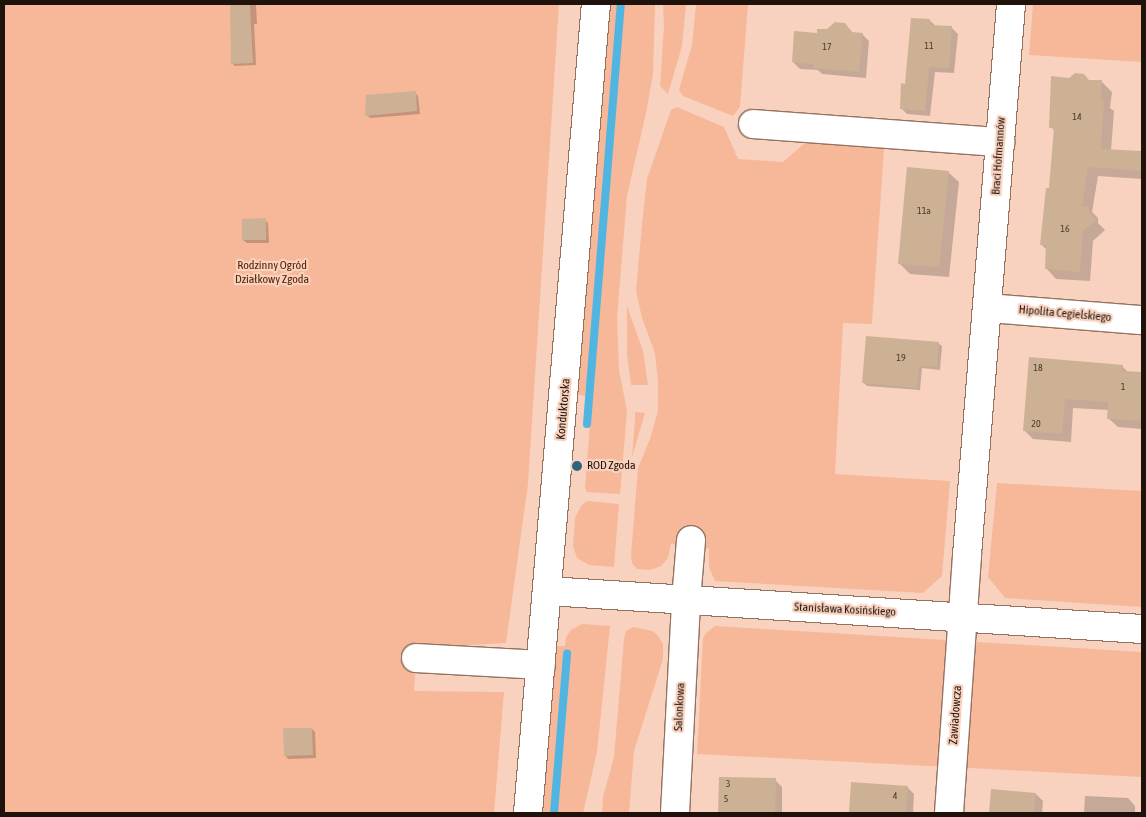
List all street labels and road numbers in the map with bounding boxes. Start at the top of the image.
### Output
street label: Braci Hofmannów [989,117,1009,195]
street label: Hipolita Cegielskiego [1018,303,1112,325]
street label: Konduktorska [554,378,574,440]
street label: Stanisława Kosińskiego [794,600,896,620]
street label: Salonkowa [672,682,688,732]
street label: Zawiadowcza [947,685,965,745]

